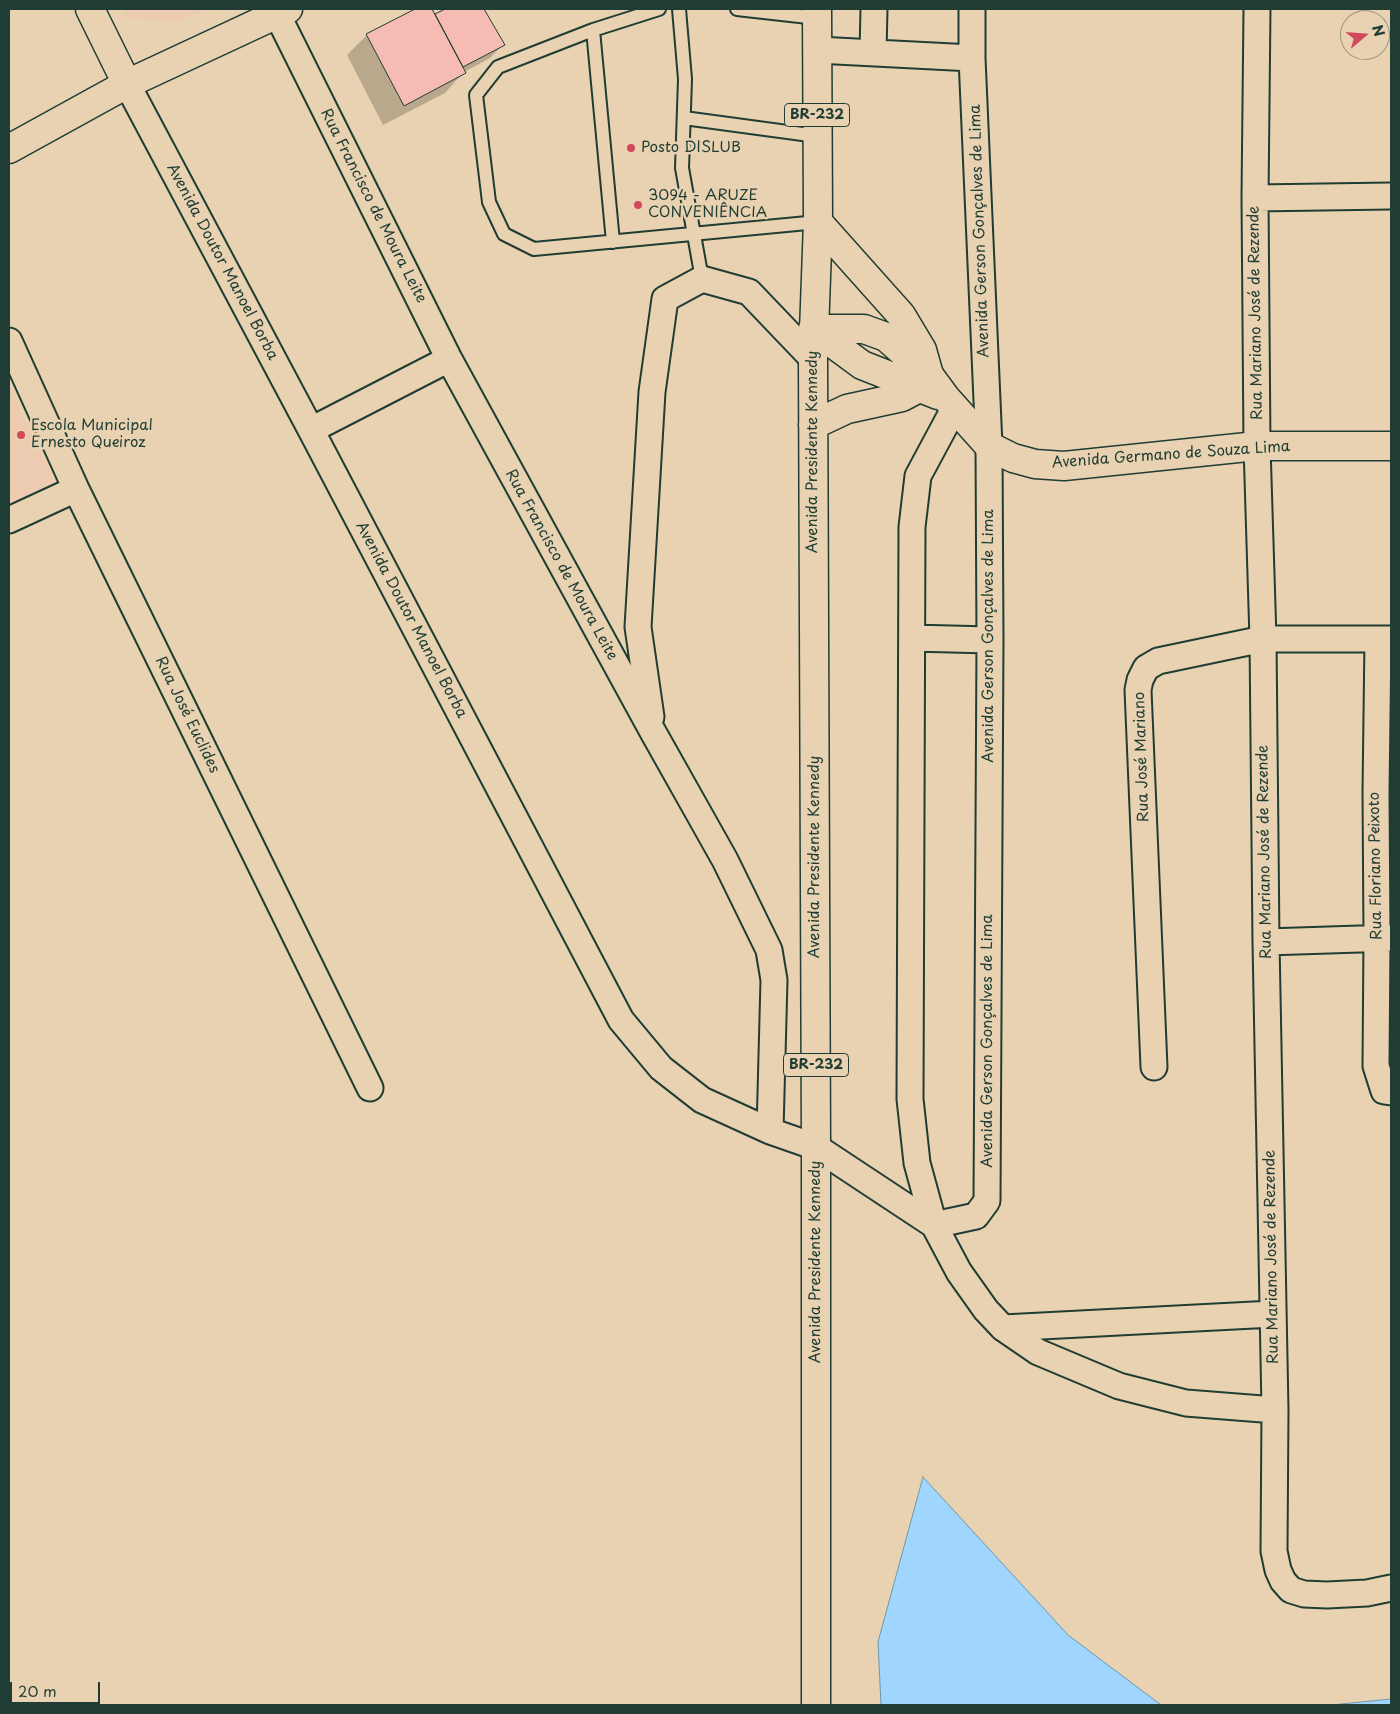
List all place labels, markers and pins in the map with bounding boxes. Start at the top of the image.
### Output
place label: Posto DISLUB [641,139,741,157]
marker: Posto DISLUB [625,142,637,154]
place label: 3094 - ARUZE CONVENIÊNCIA [648,187,767,222]
marker: 3094 - ARUZE CONVENIÊNCIA [632,199,644,211]
place label: Escola Municipal Ernesto Queiroz [31,417,153,452]
marker: Escola Municipal Ernesto Queiroz [15,429,27,441]

